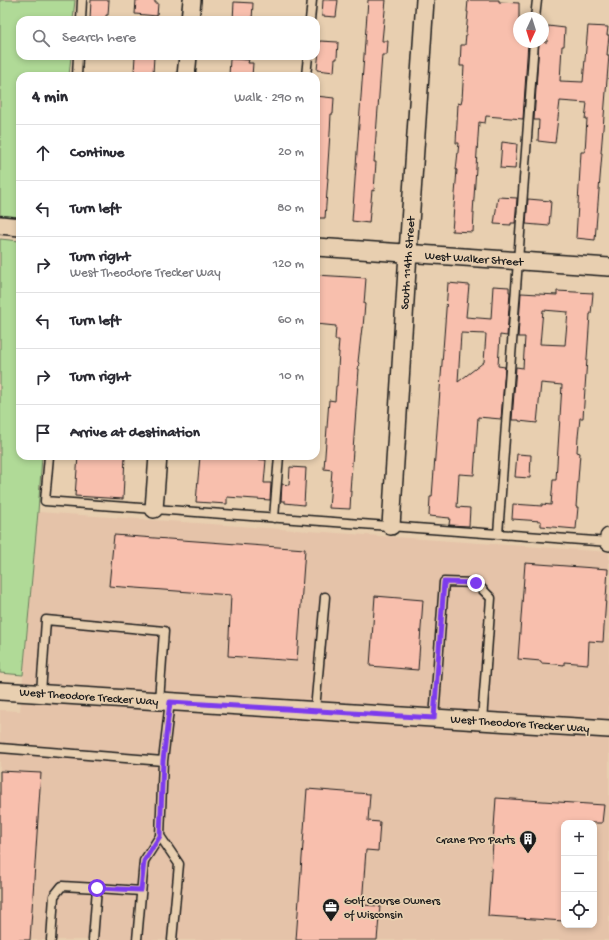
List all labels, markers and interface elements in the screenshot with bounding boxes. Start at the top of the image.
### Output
north arrow [513,12,549,48]
search box [16,16,320,60]
icon: search [30,27,52,49]
text: Search here [62,29,136,47]
text: 4 min [32,88,68,108]
text: Walk · 290 m [234,91,304,106]
icon: ahead [32,142,54,164]
text: Continue [70,144,124,162]
text: 20 m [278,145,304,160]
icon: left [32,198,54,220]
text: Turn left [70,200,121,218]
text: 80 m [277,201,304,216]
street label: South 114th Street [399,215,419,310]
text: Turn right [70,248,130,266]
street label: West Walker Street [424,250,525,270]
icon: right [32,254,54,276]
text: 120 m [273,257,304,272]
text: West Theodore Trecker Way [70,266,221,281]
icon: left [32,310,54,332]
text: Turn left [70,312,121,330]
text: 60 m [278,313,304,328]
icon: right [32,366,54,388]
text: Turn right [70,368,130,386]
text: 10 m [279,369,304,384]
icon: arrive [32,422,54,444]
text: Arrive at destination [70,424,200,442]
route end [467,574,485,592]
street label: West Theodore Trecker Way [19,686,159,710]
street label: West Theodore Trecker Way [450,713,590,737]
map controls [561,820,597,928]
button: + [561,820,597,856]
building icon: Crane Pro Parts [518,829,538,854]
place label: Crane Pro Parts [436,834,516,848]
button: − [561,856,597,892]
route start [88,879,106,897]
button: locate [561,892,597,928]
place label: Golf Course Owners of Wisconsin [344,895,441,923]
office icon: Golf Course Owners of Wisconsin [321,897,341,922]

